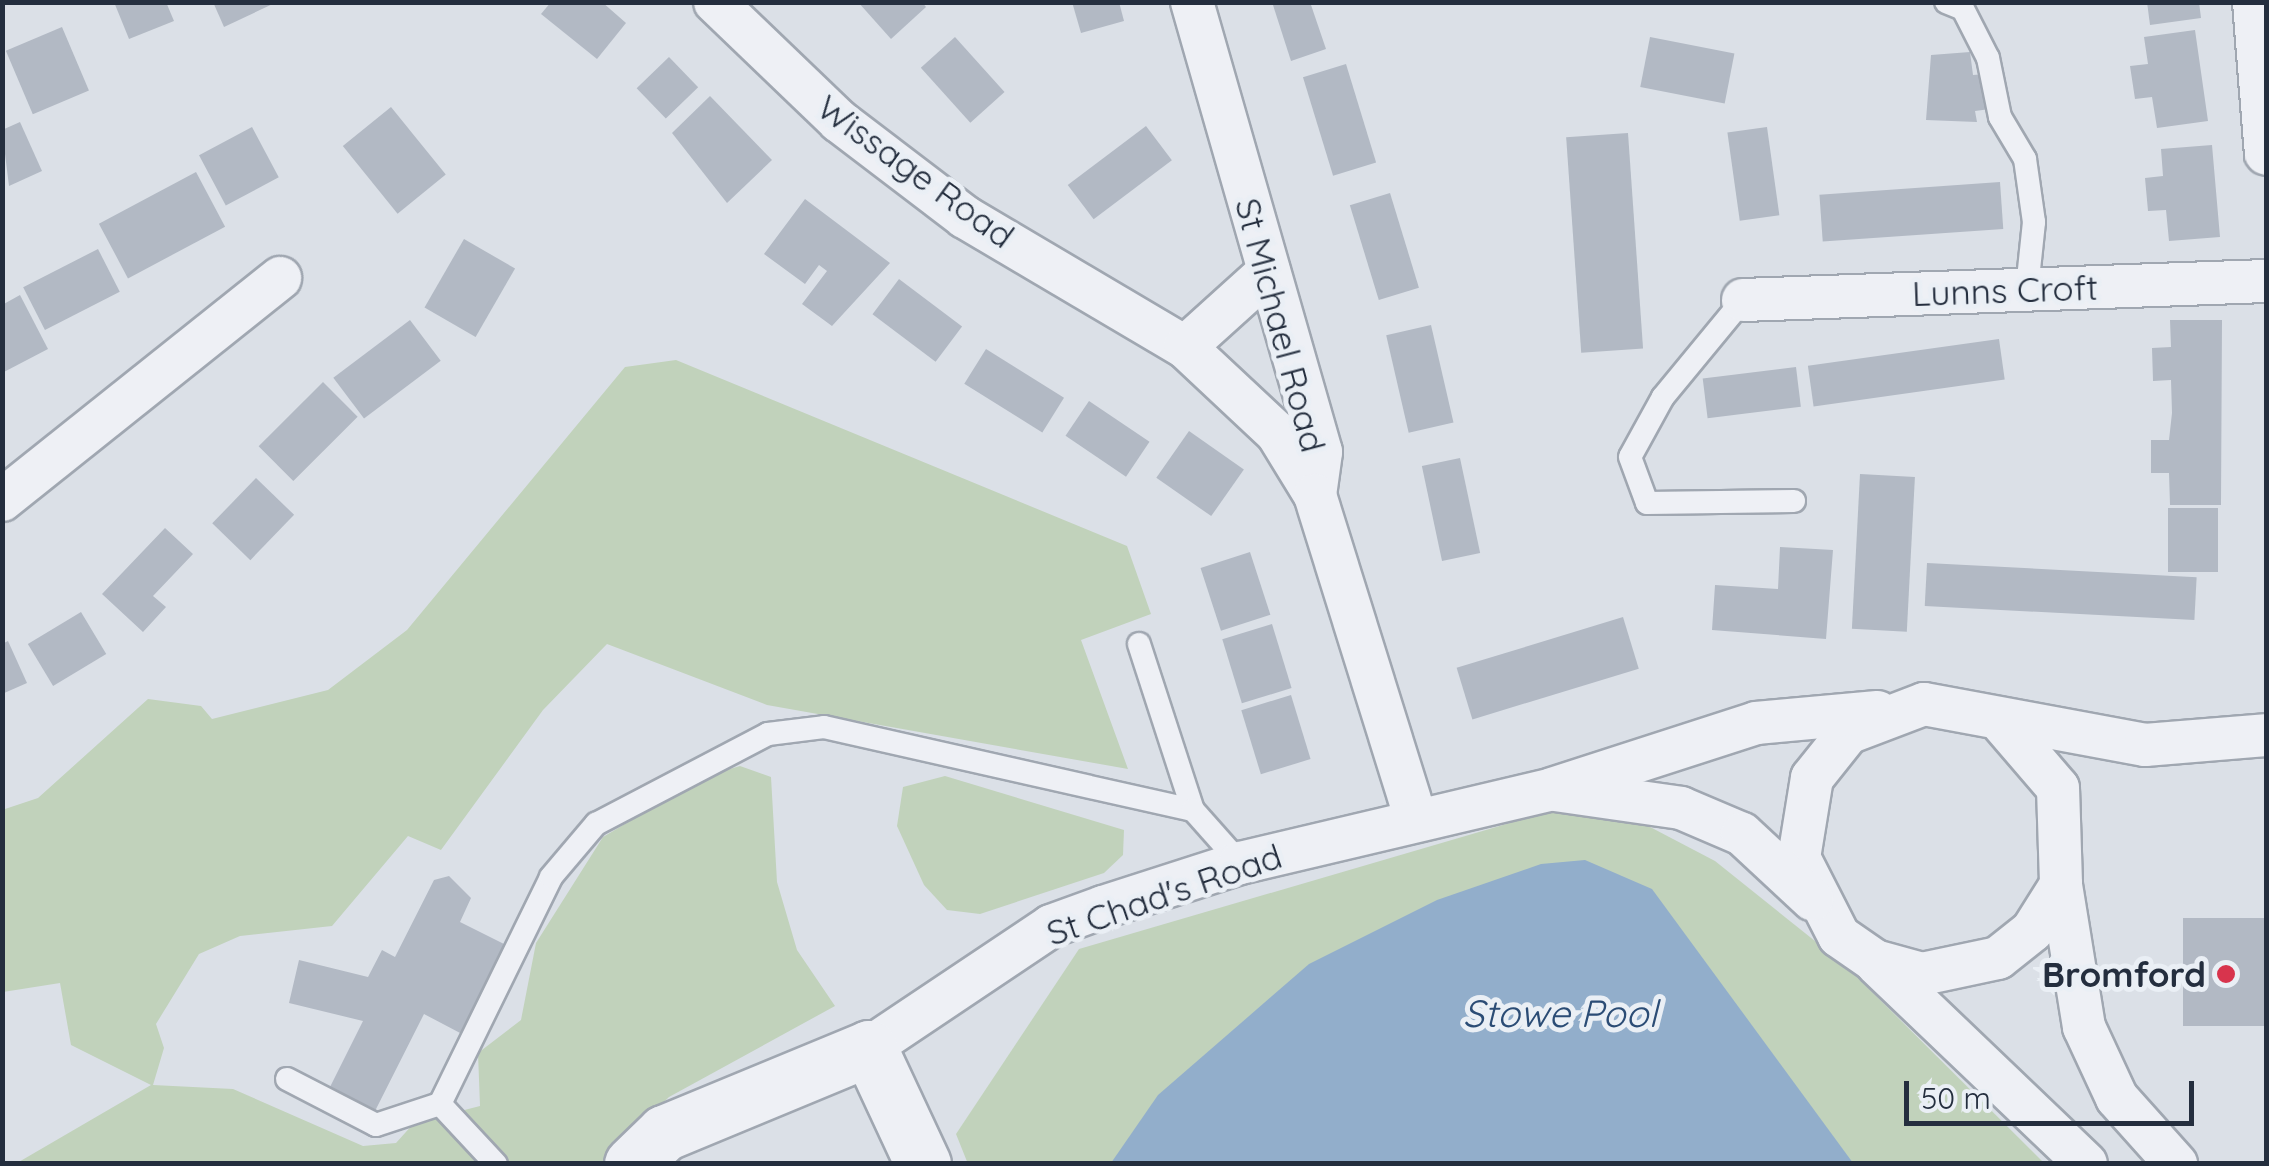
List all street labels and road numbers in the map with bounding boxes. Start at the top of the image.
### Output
street label: Wissage Road [809,86,1023,256]
street label: St Michael Road [1227,194,1335,456]
street label: Lunns Croft [1911,266,2099,314]
street label: St Chad's Road [1041,834,1287,954]

